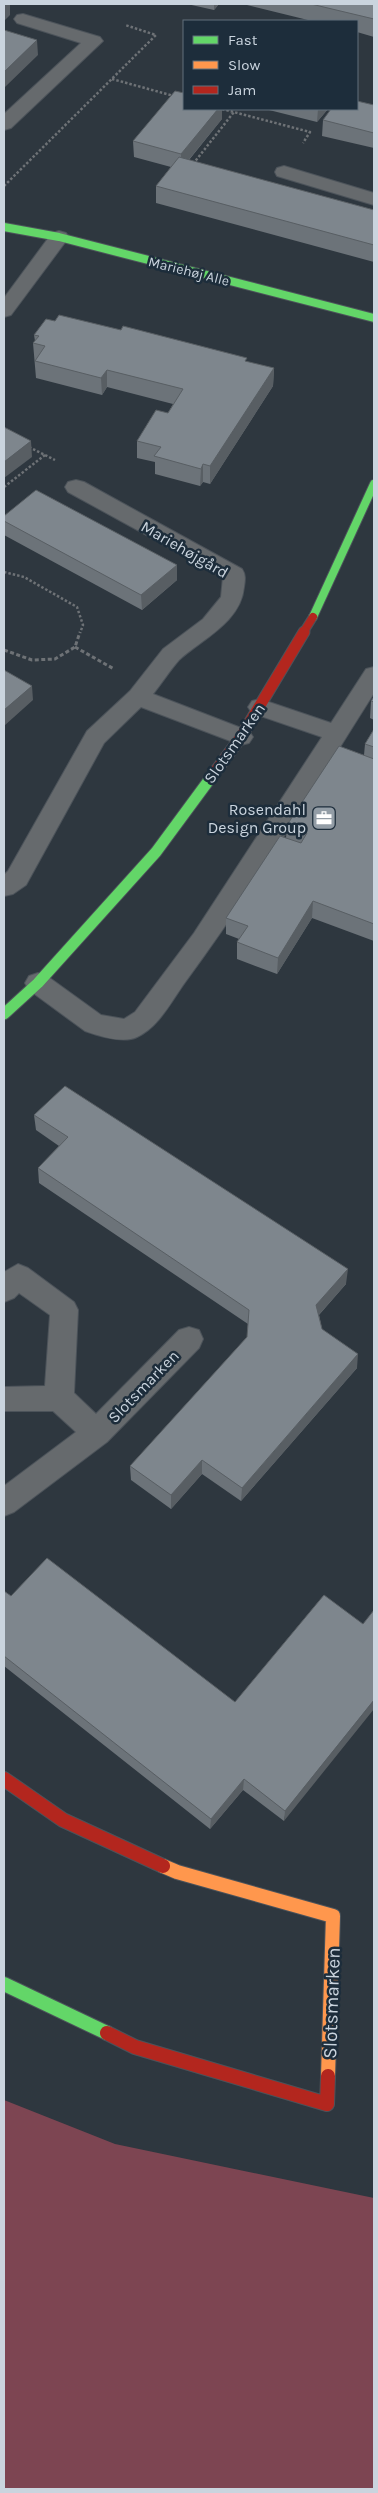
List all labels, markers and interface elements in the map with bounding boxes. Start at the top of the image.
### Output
legend [183,20,358,110]
text: Fast [228,31,258,49]
text: Slow [228,56,260,74]
text: Jam [228,81,256,99]
street label: Mariehøj Alle [147,253,231,290]
street label: Mariehøjgård [138,517,232,582]
street label: Slotsmarken [200,699,269,787]
place label: Rosendahl Design Group [208,800,306,837]
office icon: Rosendahl Design Group [311,805,337,831]
street label: Slotsmarken [104,1346,183,1427]
street label: Slotsmarken [319,1947,345,2059]

